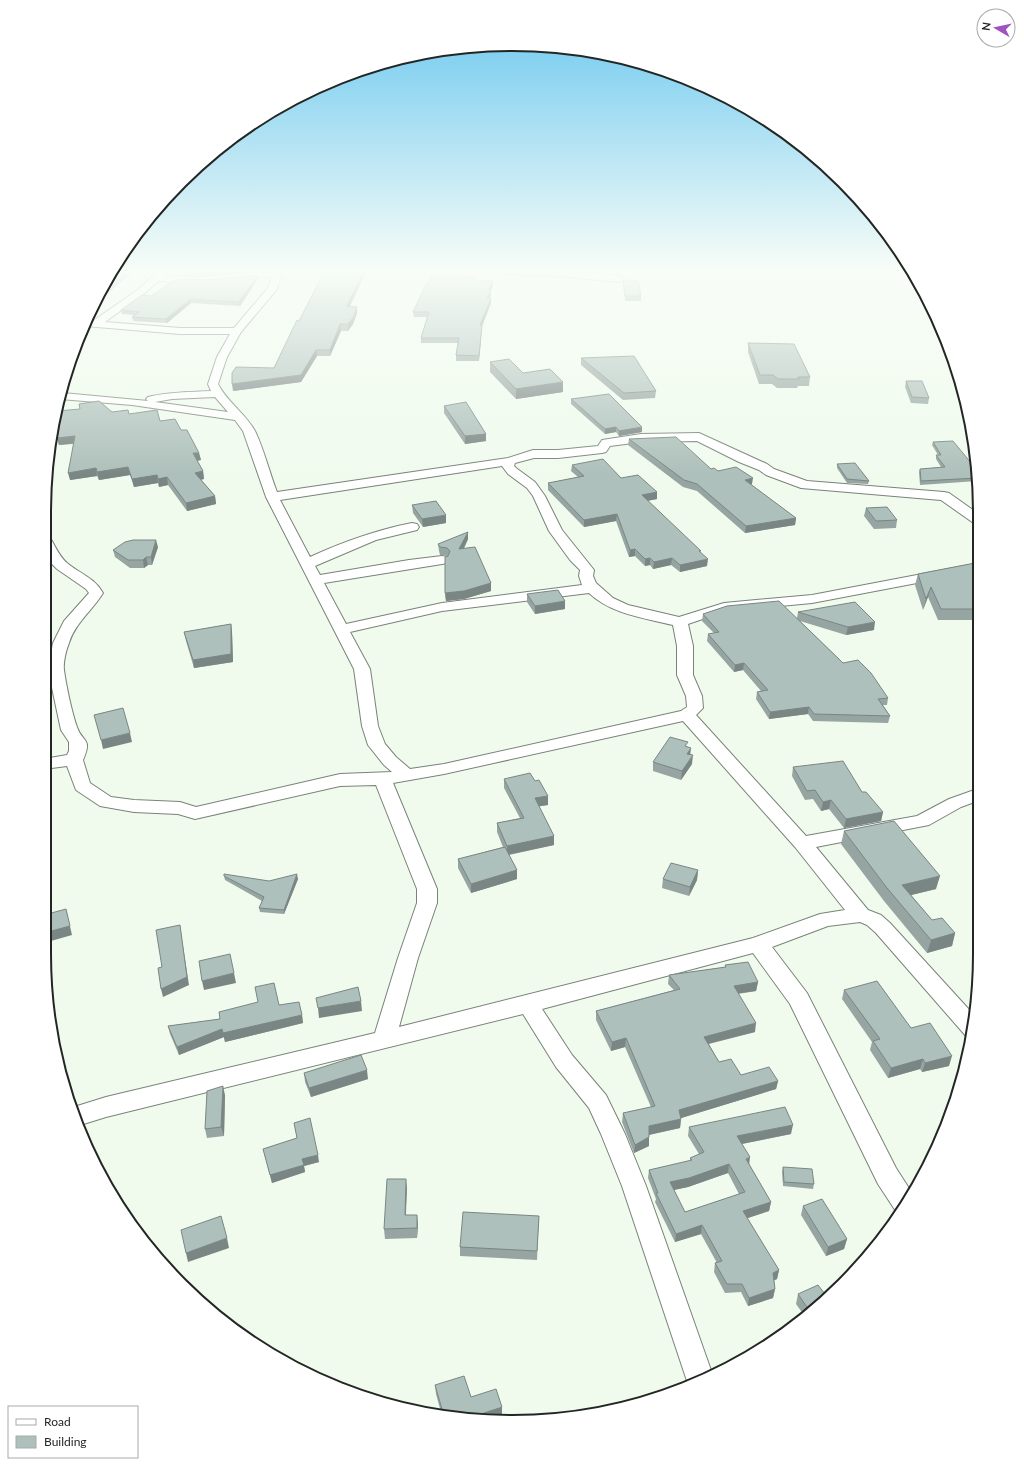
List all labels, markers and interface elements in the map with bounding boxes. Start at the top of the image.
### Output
north arrow [976,8,1016,48]
text: N [979,21,993,32]
legend [8,1406,138,1458]
text: Road [44,1414,71,1429]
text: Building [44,1434,87,1449]

